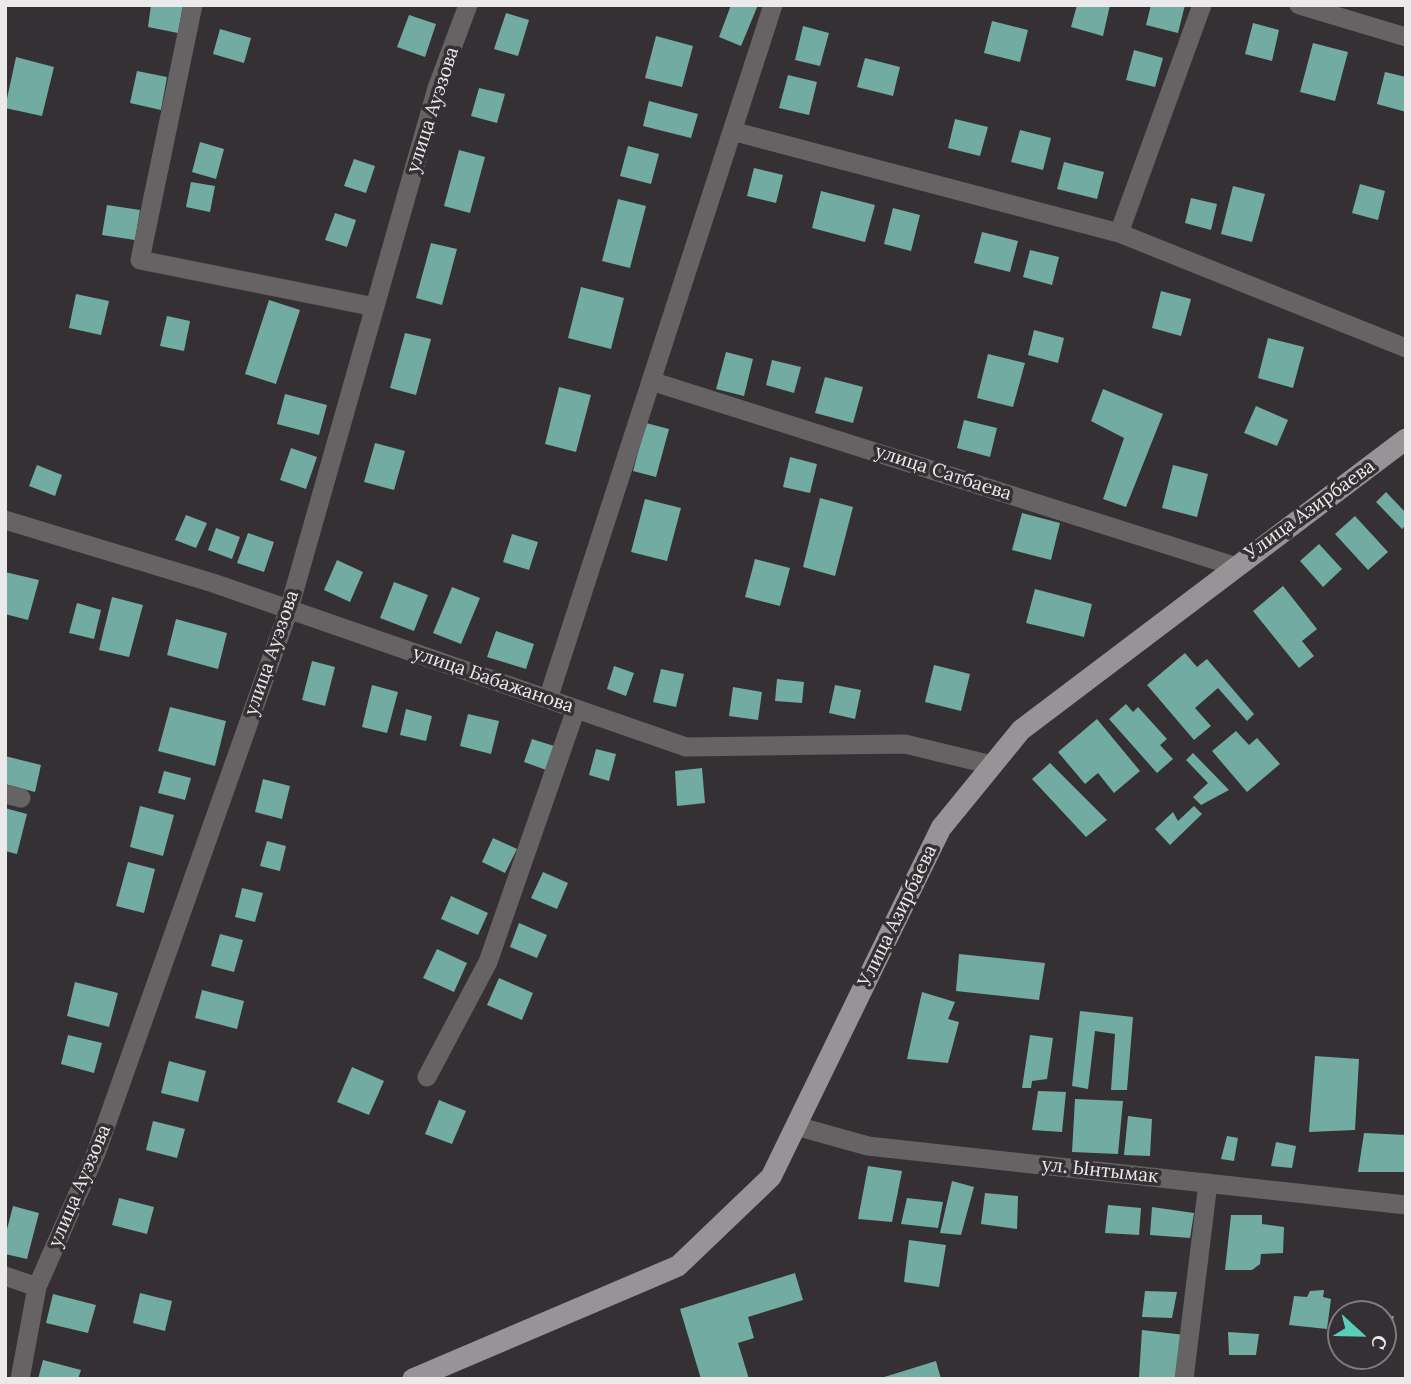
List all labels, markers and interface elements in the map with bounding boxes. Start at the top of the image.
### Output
street label: улица Ауэзова [402,44,464,176]
street label: улица Сатбаева [872,440,1014,506]
street label: Улица Азирбаева [1241,455,1379,565]
street label: улица Ауэзова [240,587,304,719]
street label: улица Бабажанова [410,642,576,718]
street label: Улица Азирбаева [854,841,942,991]
street label: улица Ауэзова [44,1121,116,1251]
street label: ул. Ынтымак [1041,1154,1159,1188]
north arrow [1327,1300,1397,1370]
text: С [1366,1332,1393,1353]

